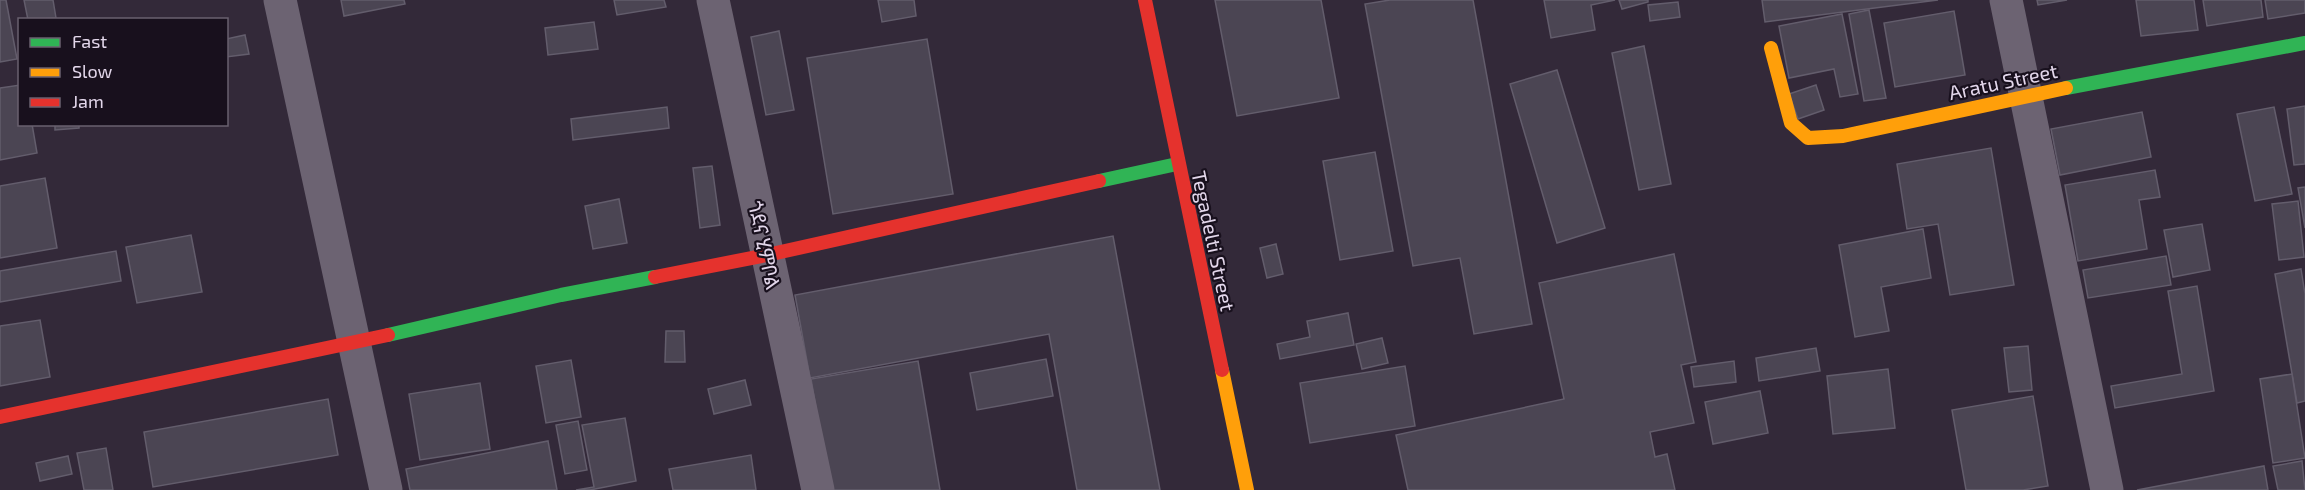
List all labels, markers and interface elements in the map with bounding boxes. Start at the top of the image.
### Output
legend [18,18,228,126]
text: Fast [72,30,107,52]
street label: Aratu Street [1946,58,2060,104]
text: Slow [72,60,113,82]
text: Jam [72,90,104,112]
street label: Tegadelti Street [1187,169,1241,314]
street label: ጎደና ሂምቦል [744,199,786,291]

